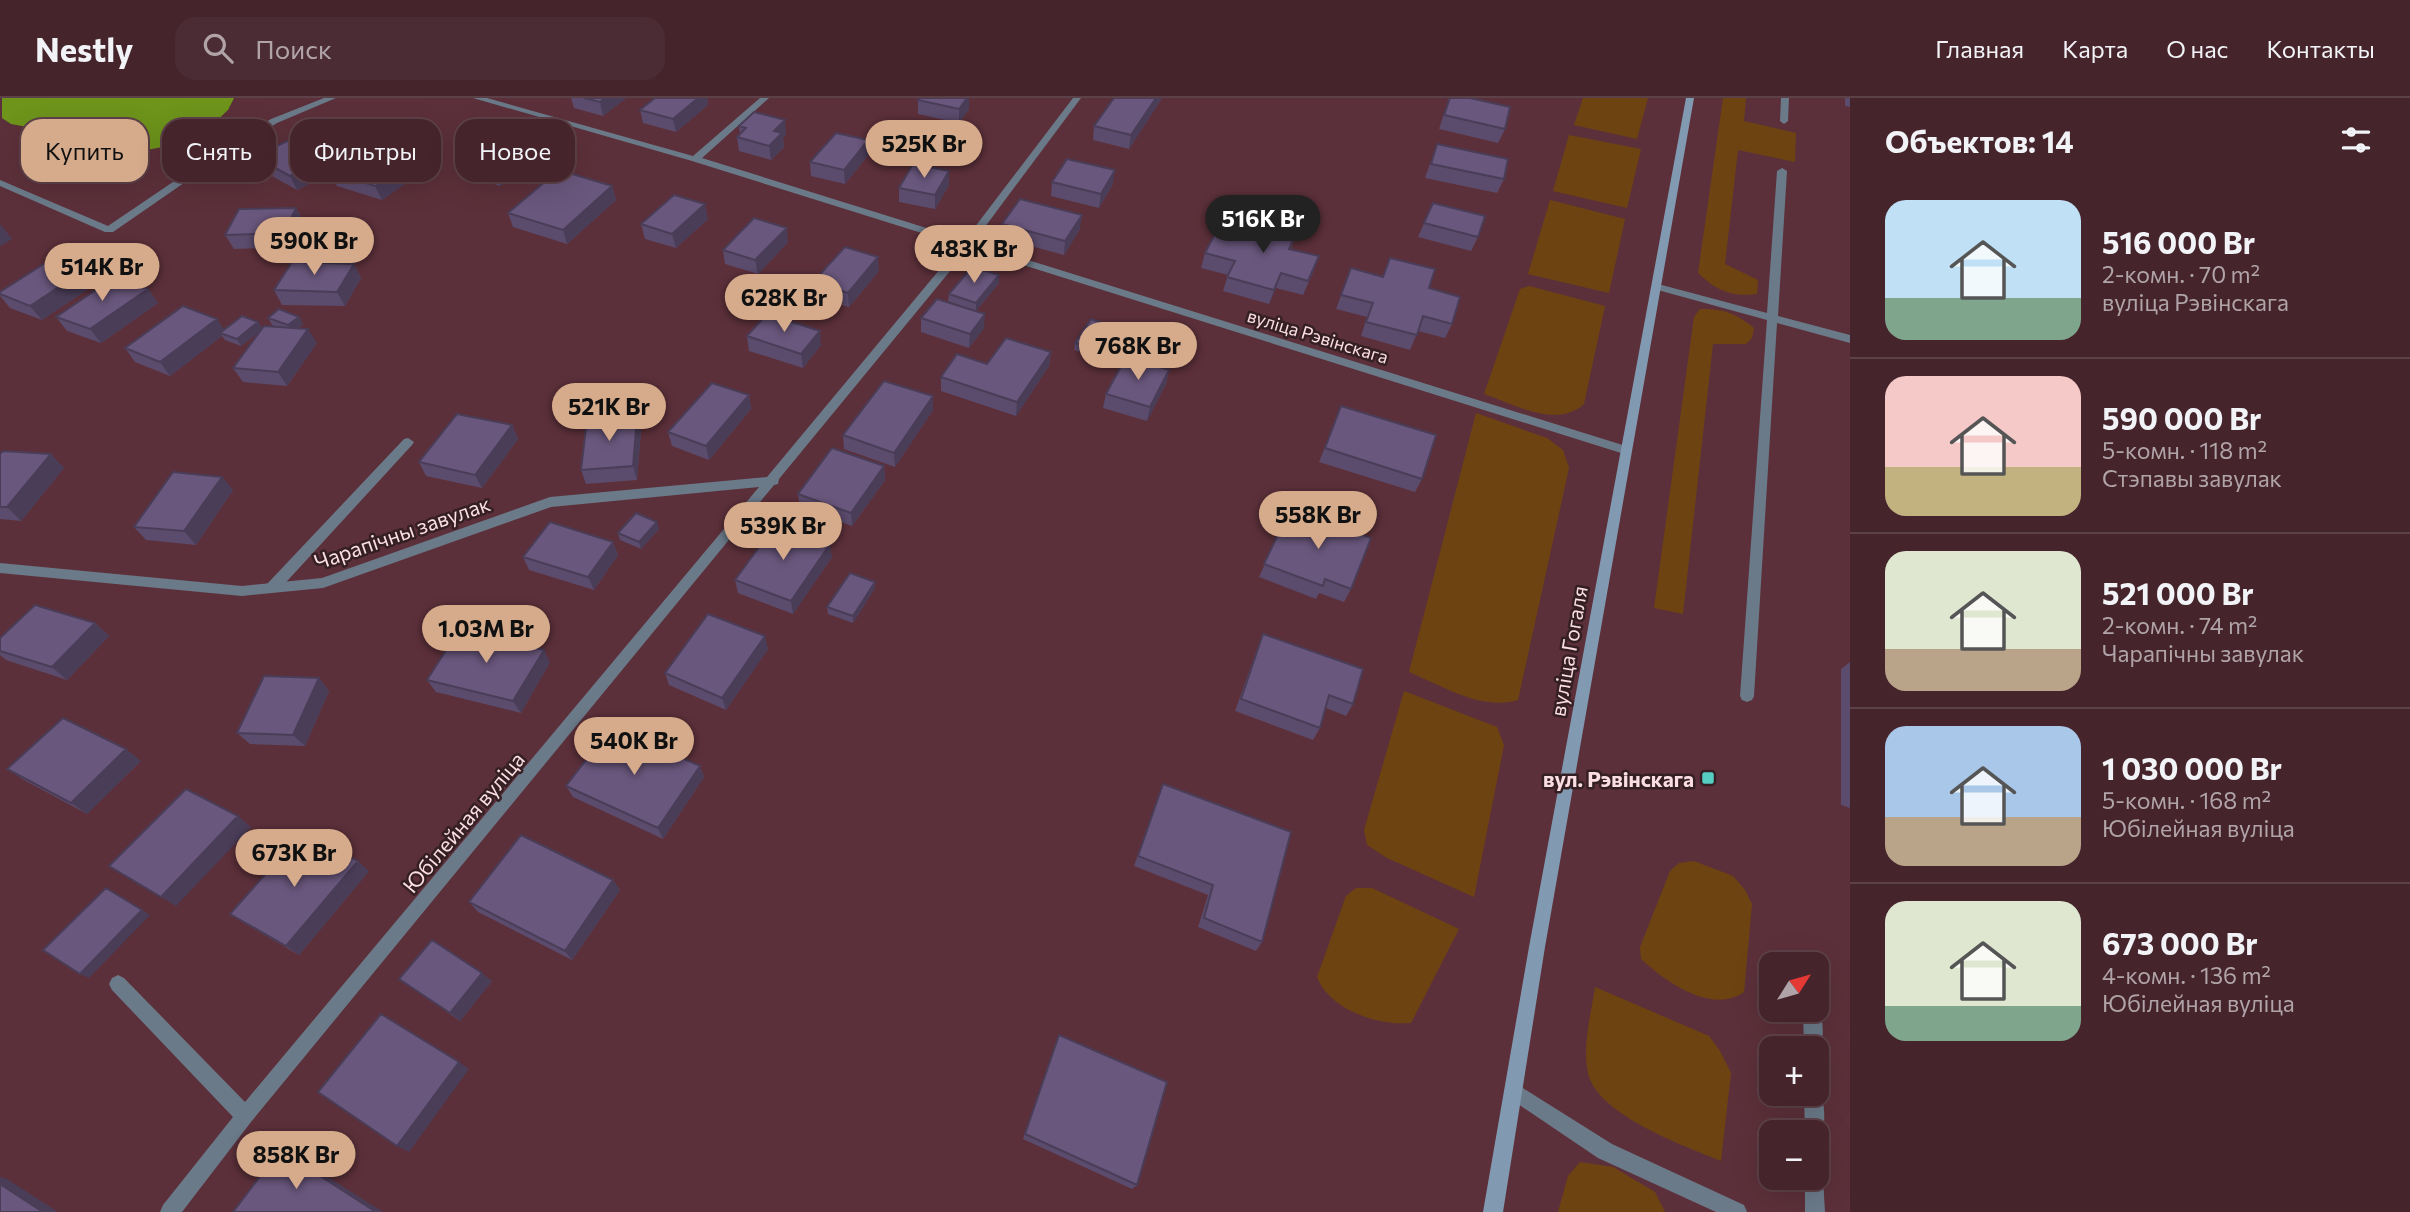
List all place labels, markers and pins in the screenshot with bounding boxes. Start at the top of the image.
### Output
pin: 525K Br [859,120,989,180]
pin: 516K Br [1198,195,1328,255]
pin: 590K Br [249,218,379,277]
pin: 483K Br [909,226,1039,285]
pin: 514K Br [37,244,167,303]
pin: 628K Br [719,274,849,334]
pin: 768K Br [1073,322,1203,382]
pin: 521K Br [544,384,674,443]
pin: 558K Br [1253,491,1383,551]
pin: 539K Br [718,503,848,562]
pin: 1.03M Br [414,606,558,665]
pin: 540K Br [569,718,699,777]
place label: вул. Рэвінскага [1543,766,1694,791]
marker: вул. Рэвінскага [1700,770,1716,786]
pin: 673K Br [229,830,359,889]
pin: 858K Br [231,1132,361,1191]

